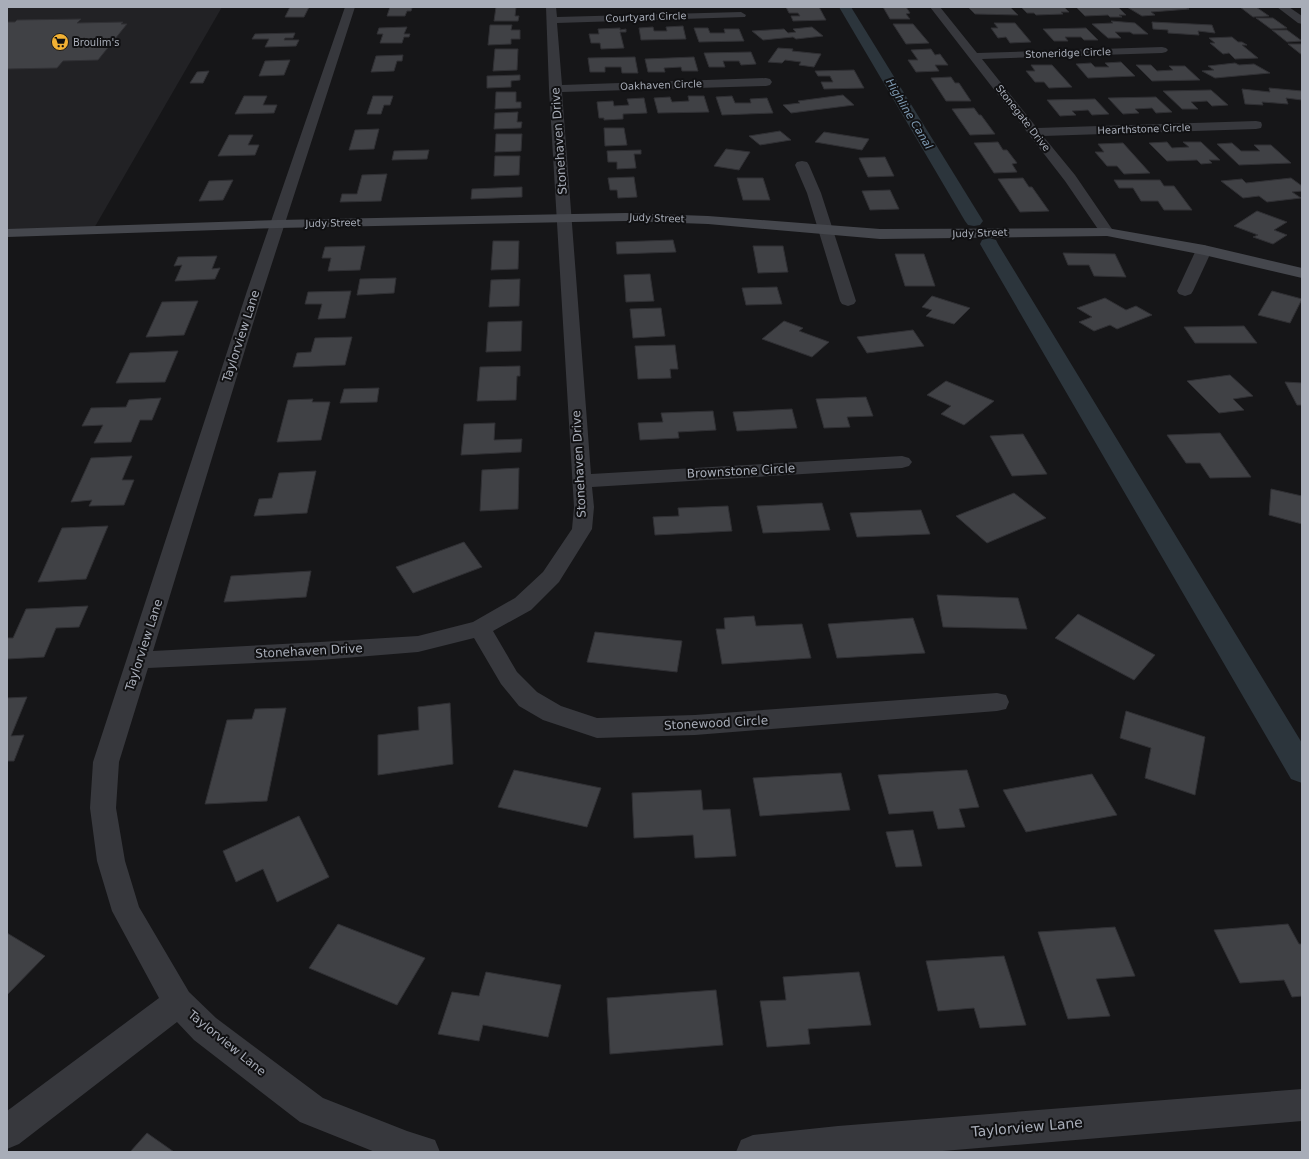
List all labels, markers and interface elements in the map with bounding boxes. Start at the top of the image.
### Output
street label: Courtyard Circle [605,10,687,24]
supermarket icon: Broulim's [50,32,70,52]
place label: Broulim's [73,37,119,48]
street label: Stoneridge Circle [1025,46,1111,60]
water label: Highline Canal [883,76,935,152]
street label: Oakhaven Circle [620,78,702,92]
street label: Stonegate Drive [994,83,1052,153]
street label: Stonehaven Drive [548,87,570,195]
street label: Hearthstone Circle [1097,122,1191,136]
street label: Judy Street [628,212,685,224]
street label: Judy Street [304,217,361,229]
street label: Judy Street [951,227,1008,239]
street label: Taylorview Lane [219,288,262,385]
street label: Stonehaven Drive [569,410,589,518]
street label: Brownstone Circle [686,461,796,481]
street label: Taylorview Lane [122,597,165,694]
street label: Stonehaven Drive [255,641,363,661]
street label: Stonewood Circle [664,713,768,733]
street label: Taylorview Lane [185,1007,269,1079]
street label: Taylorview Lane [970,1114,1083,1140]

